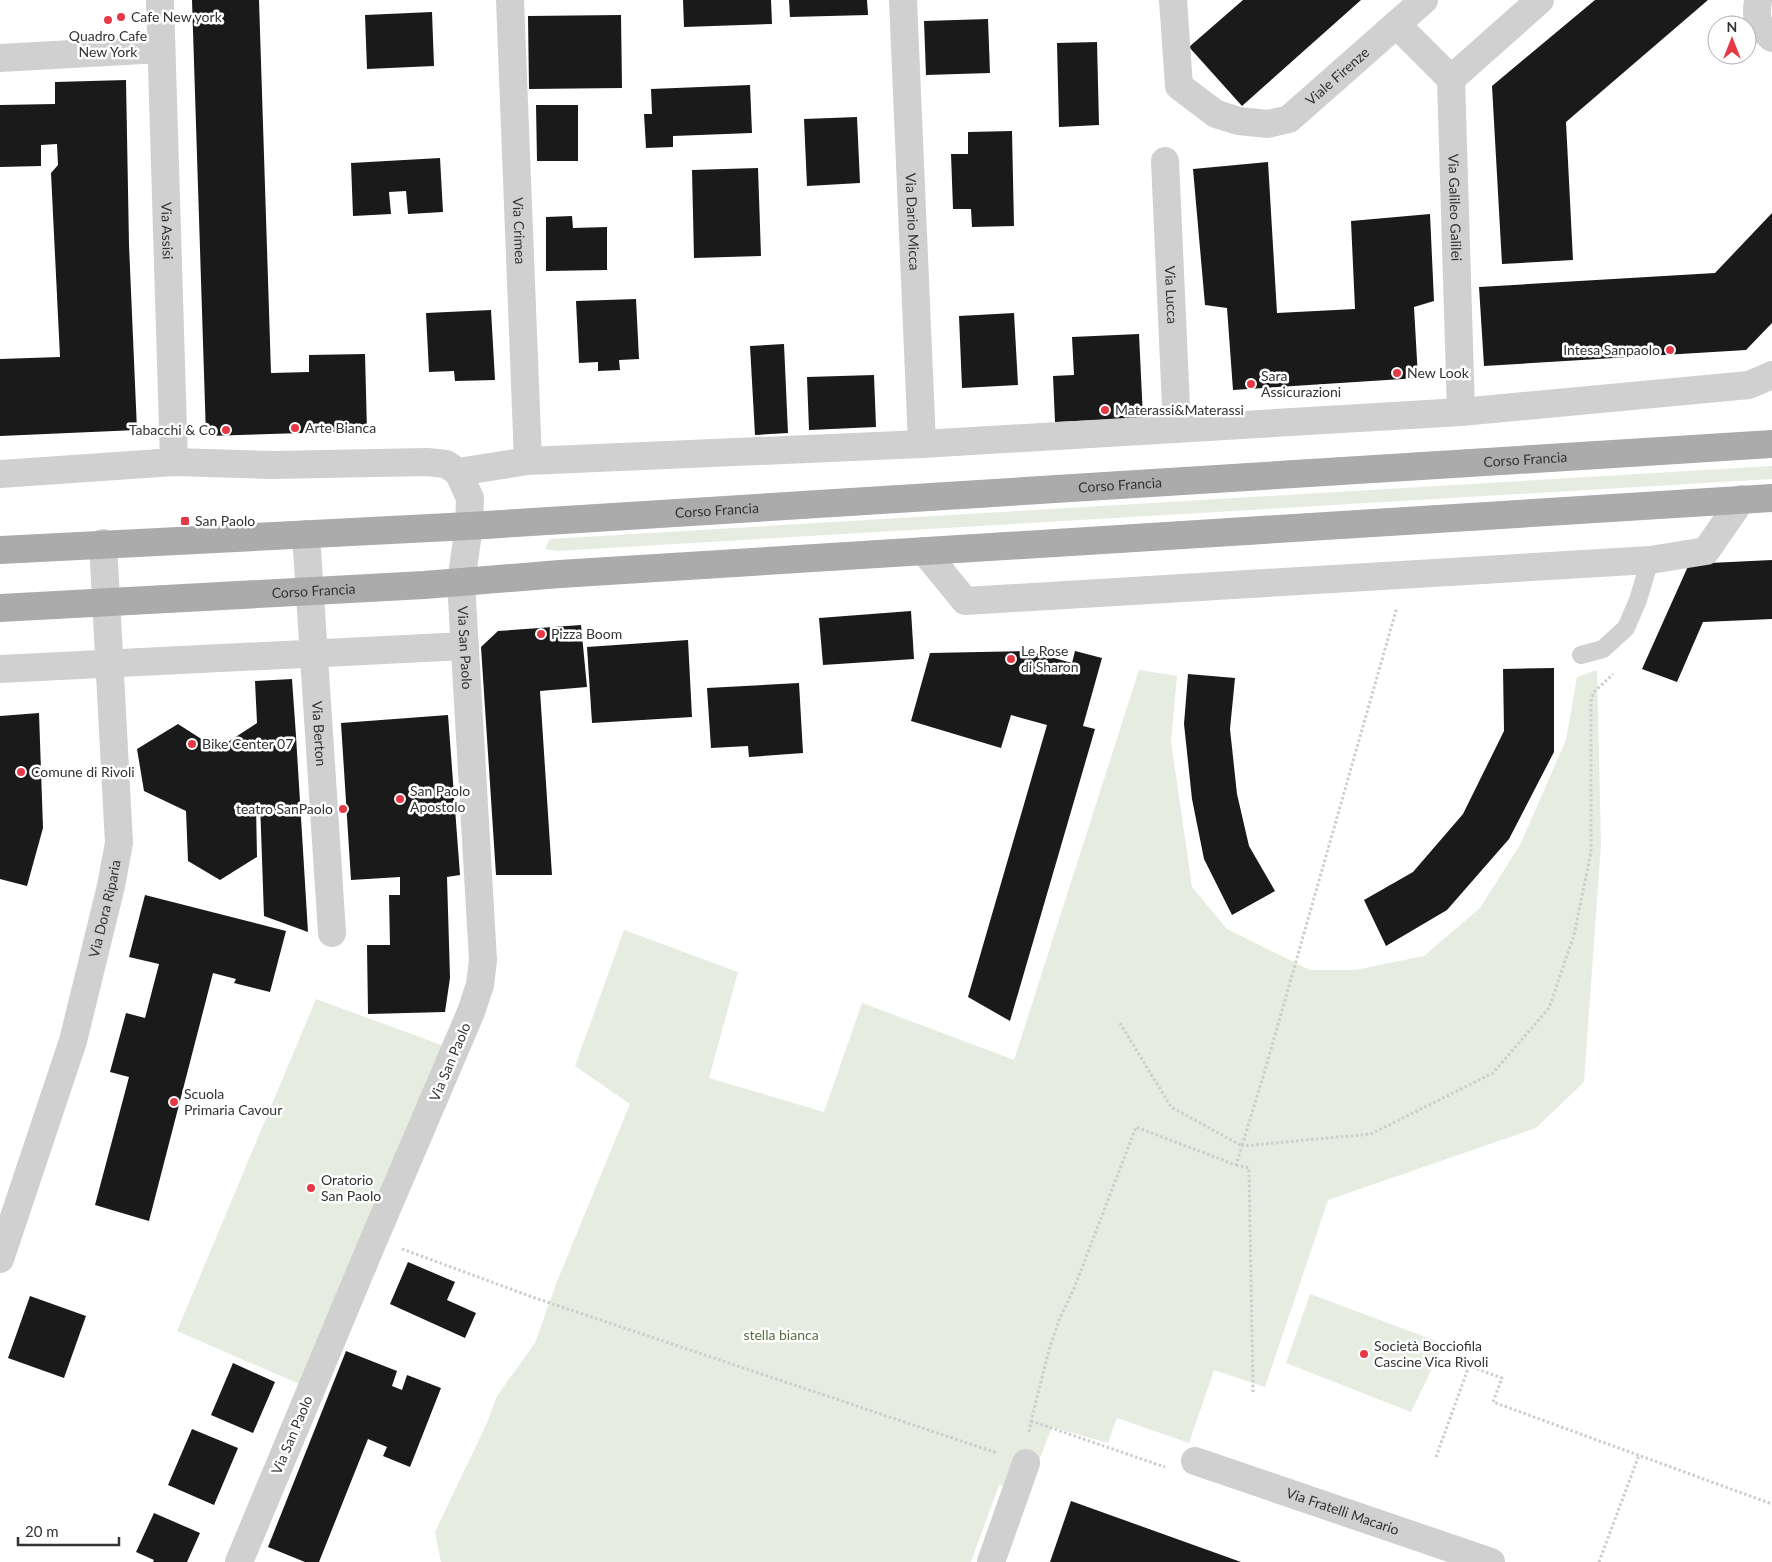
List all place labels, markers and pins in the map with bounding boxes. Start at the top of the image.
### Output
place label: Cafe New york [131,8,223,25]
marker: Cafe New york [115,11,127,23]
marker: Quadro Cafe New York [102,14,114,26]
place label: Quadro Cafe New York [69,27,147,60]
place label: Intesa Sanpaolo [1563,341,1660,358]
marker: Intesa Sanpaolo [1664,344,1676,356]
place label: New Look [1407,364,1470,381]
place label: Sara Assicurazioni [1261,367,1341,400]
marker: New Look [1391,367,1403,379]
marker: Sara Assicurazioni [1245,378,1257,390]
place label: Materassi&Materassi [1115,401,1244,418]
marker: Materassi&Materassi [1099,404,1111,416]
place label: Arte Bianca [305,419,376,436]
place label: Tabacchi & Co [129,421,216,438]
marker: Arte Bianca [289,422,301,434]
marker: Tabacchi & Co [220,424,232,436]
place label: San Paolo [195,512,255,529]
marker: San Paolo [179,515,191,527]
place label: Pizza Boom [551,625,622,642]
marker: Pizza Boom [535,628,547,640]
place label: Le Rose di Sharon [1021,642,1079,675]
marker: Le Rose di Sharon [1005,653,1017,665]
place label: Bike Center 07 [202,735,293,752]
marker: Bike Center 07 [186,738,198,750]
place label: Comune di Rivoli [31,763,135,780]
marker: Comune di Rivoli [15,766,27,778]
place label: San Paolo Apostolo [410,782,470,815]
marker: San Paolo Apostolo [394,793,406,805]
place label: teatro SanPaolo [236,800,333,817]
marker: teatro SanPaolo [337,803,349,815]
place label: Scuola Primaria Cavour [184,1085,282,1118]
marker: Scuola Primaria Cavour [168,1096,180,1108]
place label: Oratorio San Paolo [321,1171,381,1204]
marker: Oratorio San Paolo [305,1182,317,1194]
place label: Società Bocciofila Cascine Vica Rivoli [1374,1337,1488,1370]
marker: Società Bocciofila Cascine Vica Rivoli [1358,1348,1370,1360]

